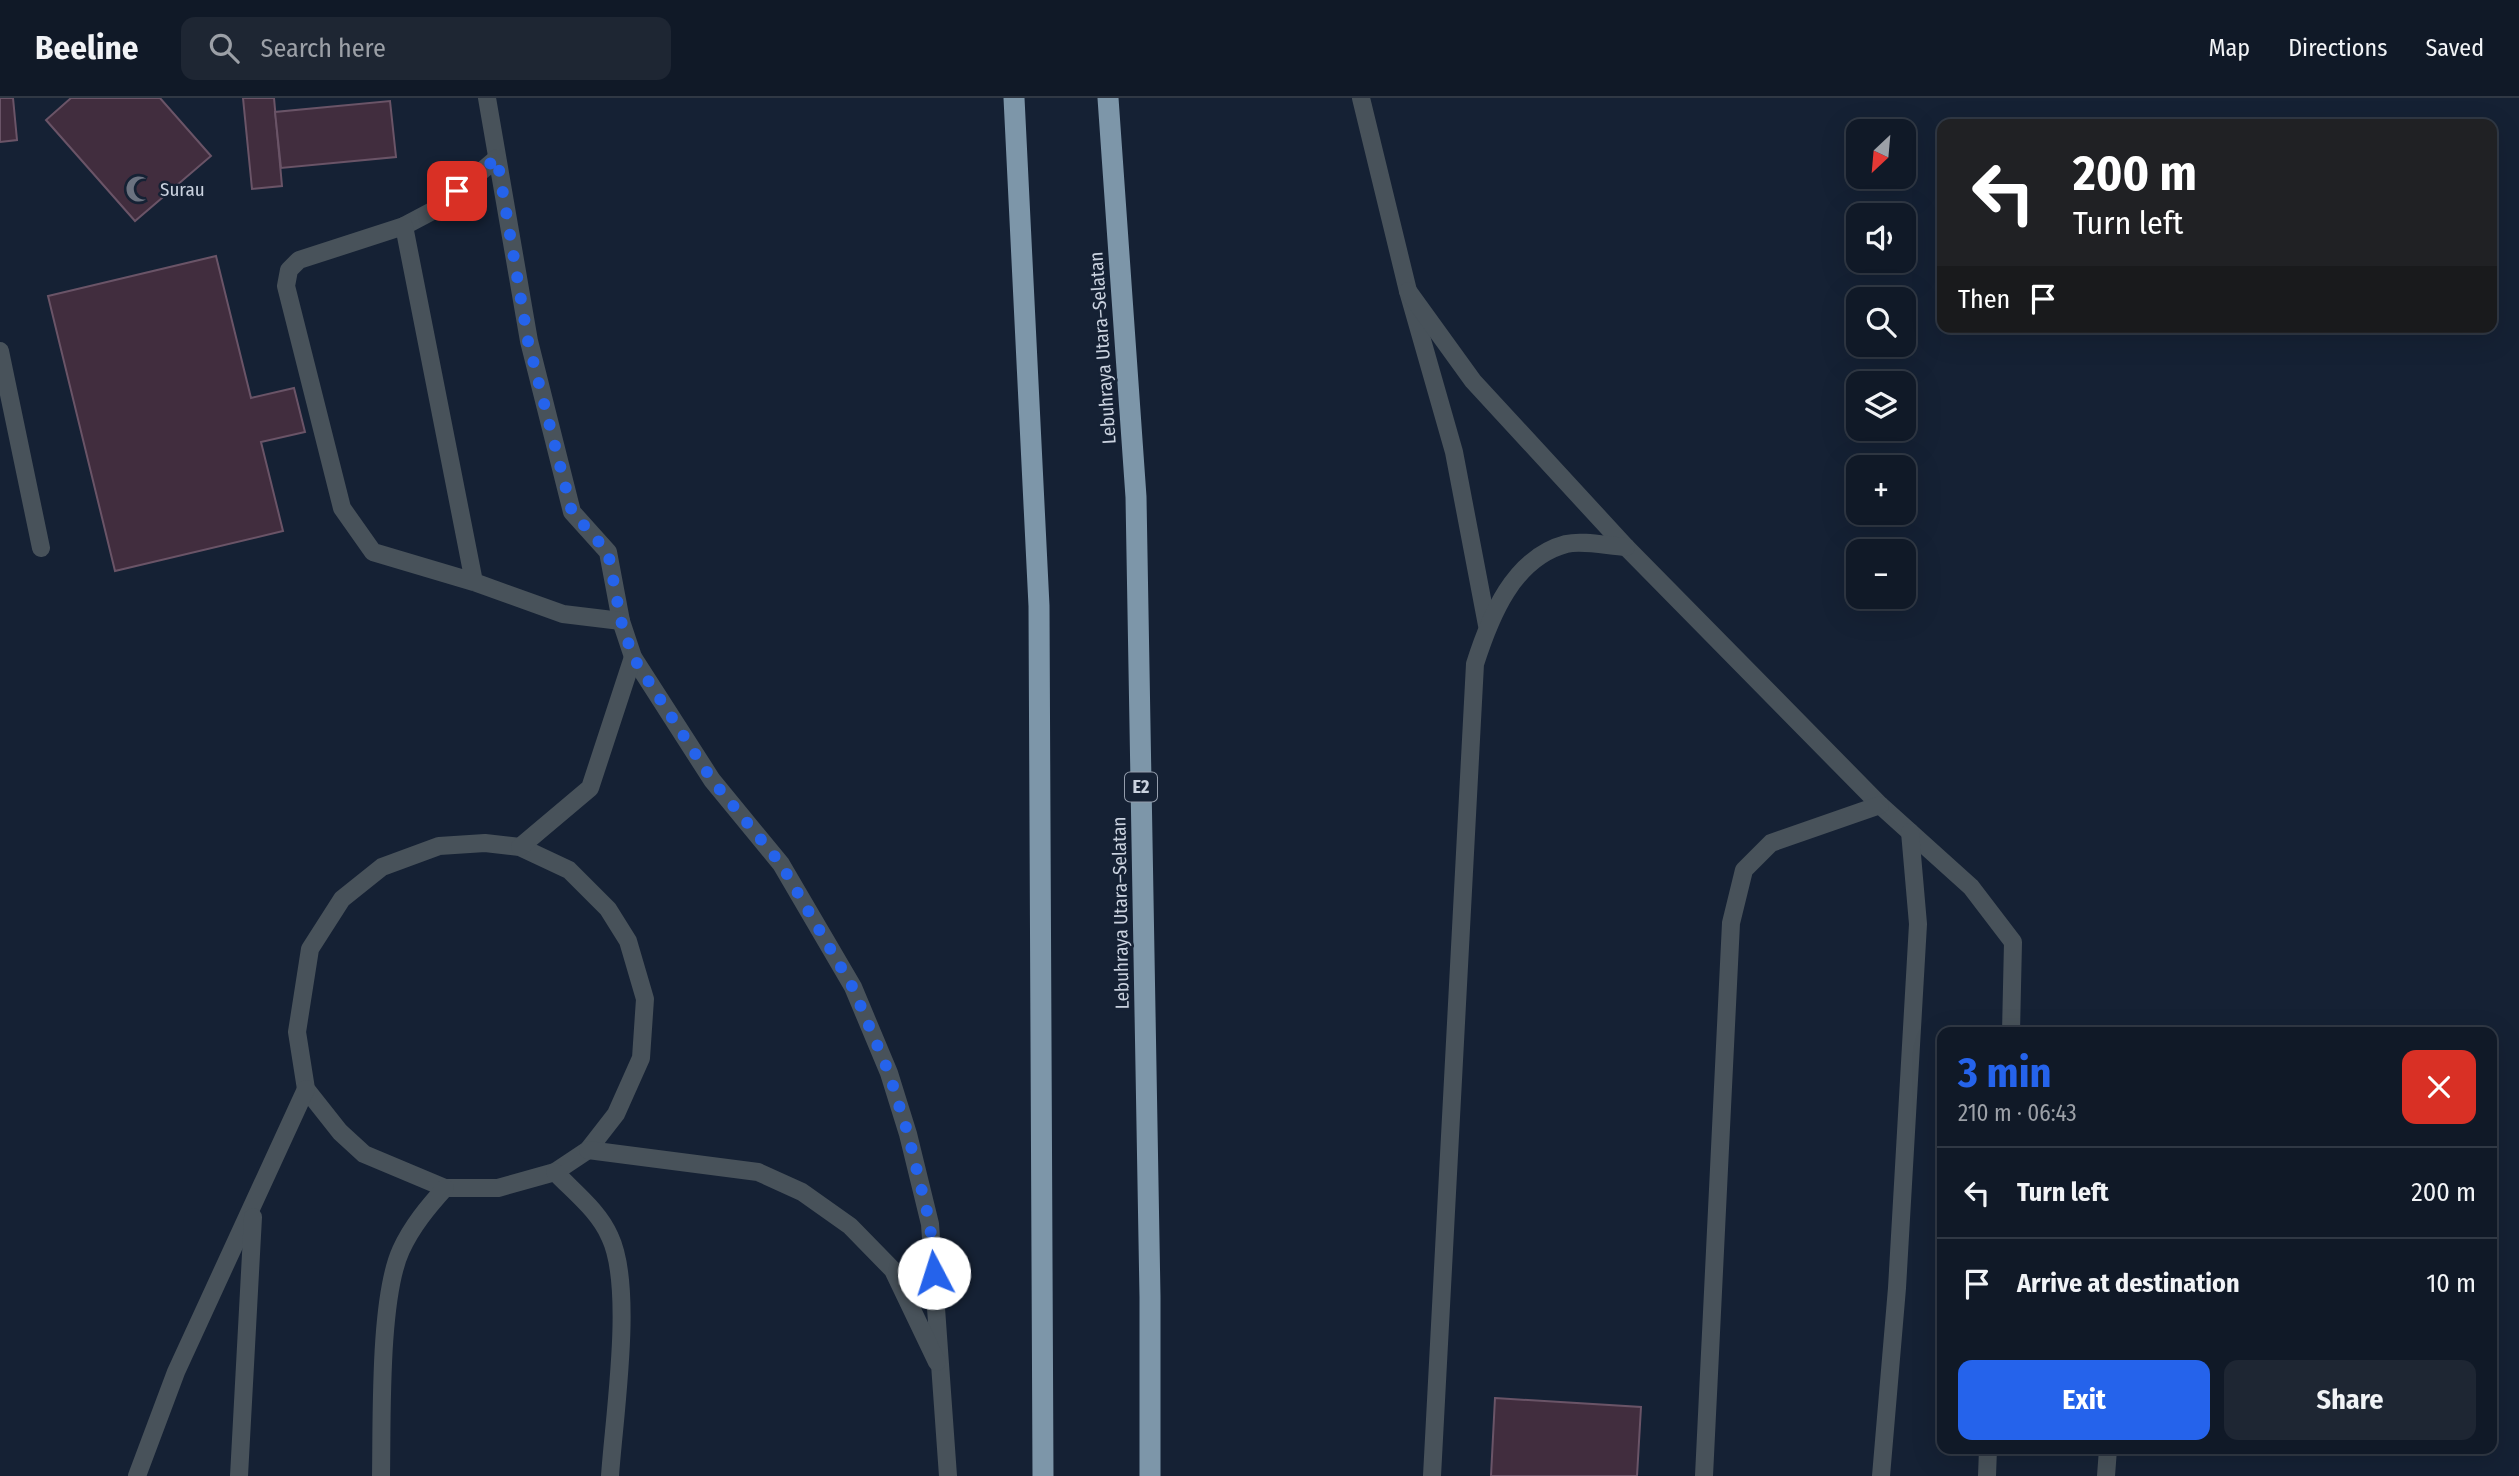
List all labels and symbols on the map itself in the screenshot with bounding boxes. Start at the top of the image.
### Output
north arrow [1846,119,1916,189]
pin [427,161,487,221]
mosque icon: Surau [124,174,154,204]
place label: Surau [160,178,205,201]
street label: Lebuhraya Utara–Selatan [1084,251,1121,445]
road number: E2 [1125,772,1157,802]
street label: Lebuhraya Utara–Selatan [1107,816,1134,1010]
position arrow [897,1236,971,1310]

